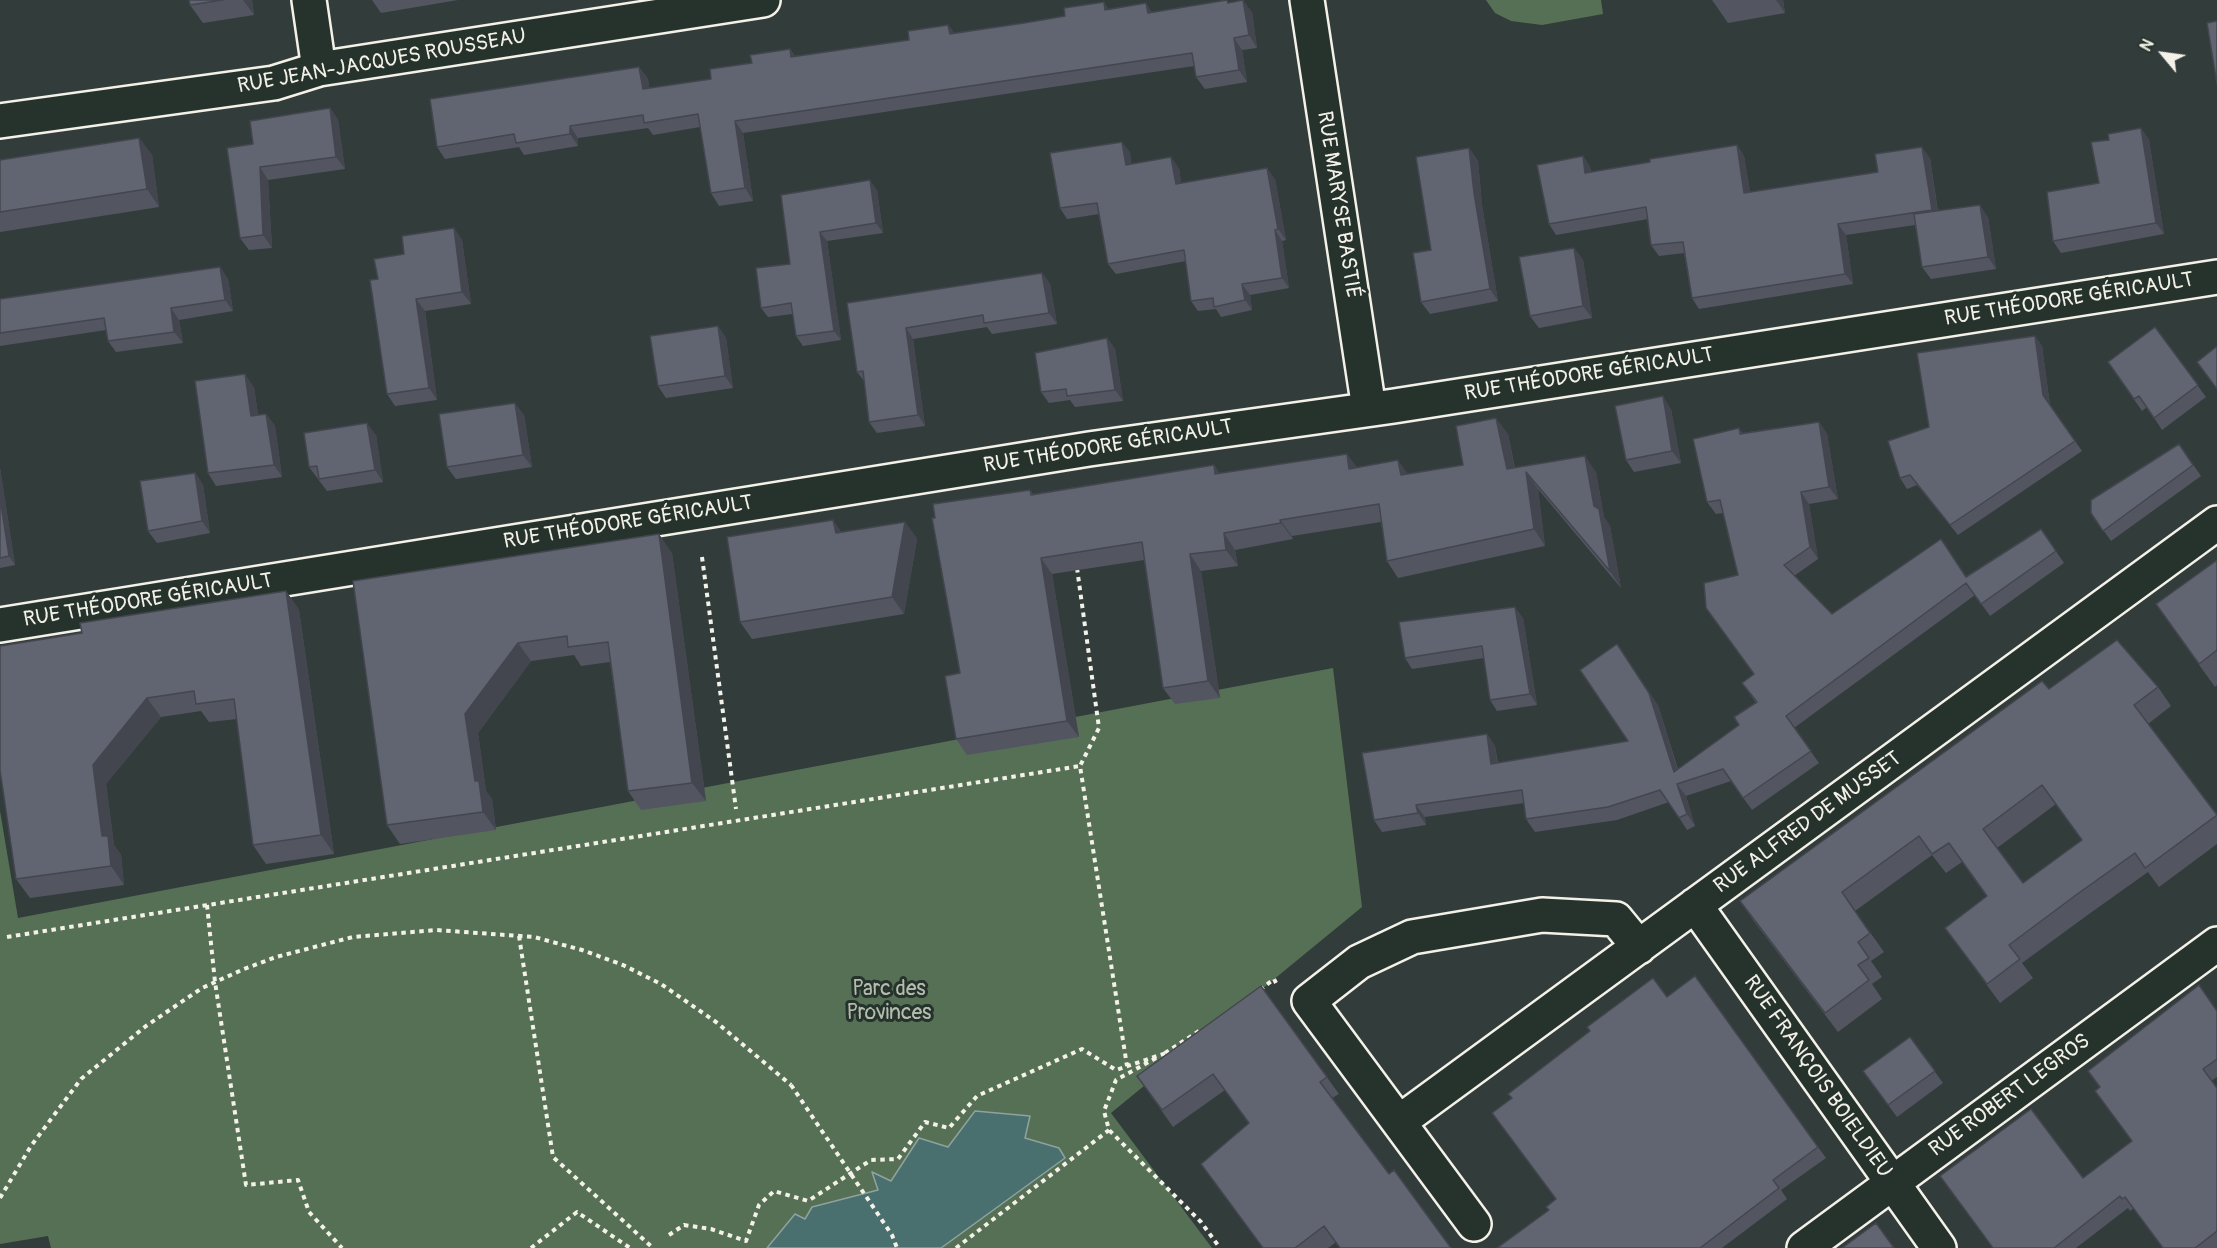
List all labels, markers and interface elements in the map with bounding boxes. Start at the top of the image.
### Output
street label: RUE JEAN-JACQUES ROUSSEAU [236,24,528,100]
north arrow [2133,24,2193,84]
text: N [2136,36,2159,55]
street label: RUE MARYSE BASTIÉ [1311,109,1365,301]
street label: RUE THÉODORE GÉRICAULT [1943,268,2195,332]
street label: RUE THÉODORE GÉRICAULT [1463,343,1715,407]
street label: RUE THÉODORE GÉRICAULT [982,415,1234,479]
street label: RUE THÉODORE GÉRICAULT [502,491,754,555]
street label: RUE THÉODORE GÉRICAULT [22,569,274,633]
street label: RUE ALFRED DE MUSSET [1710,747,1906,899]
street label: RUE FRANÇOIS BOIELDIEU [1738,971,1896,1183]
park label: Parc des Provinces [847,977,931,1027]
street label: RUE ROBERT LEGROS [1925,1029,2095,1163]

